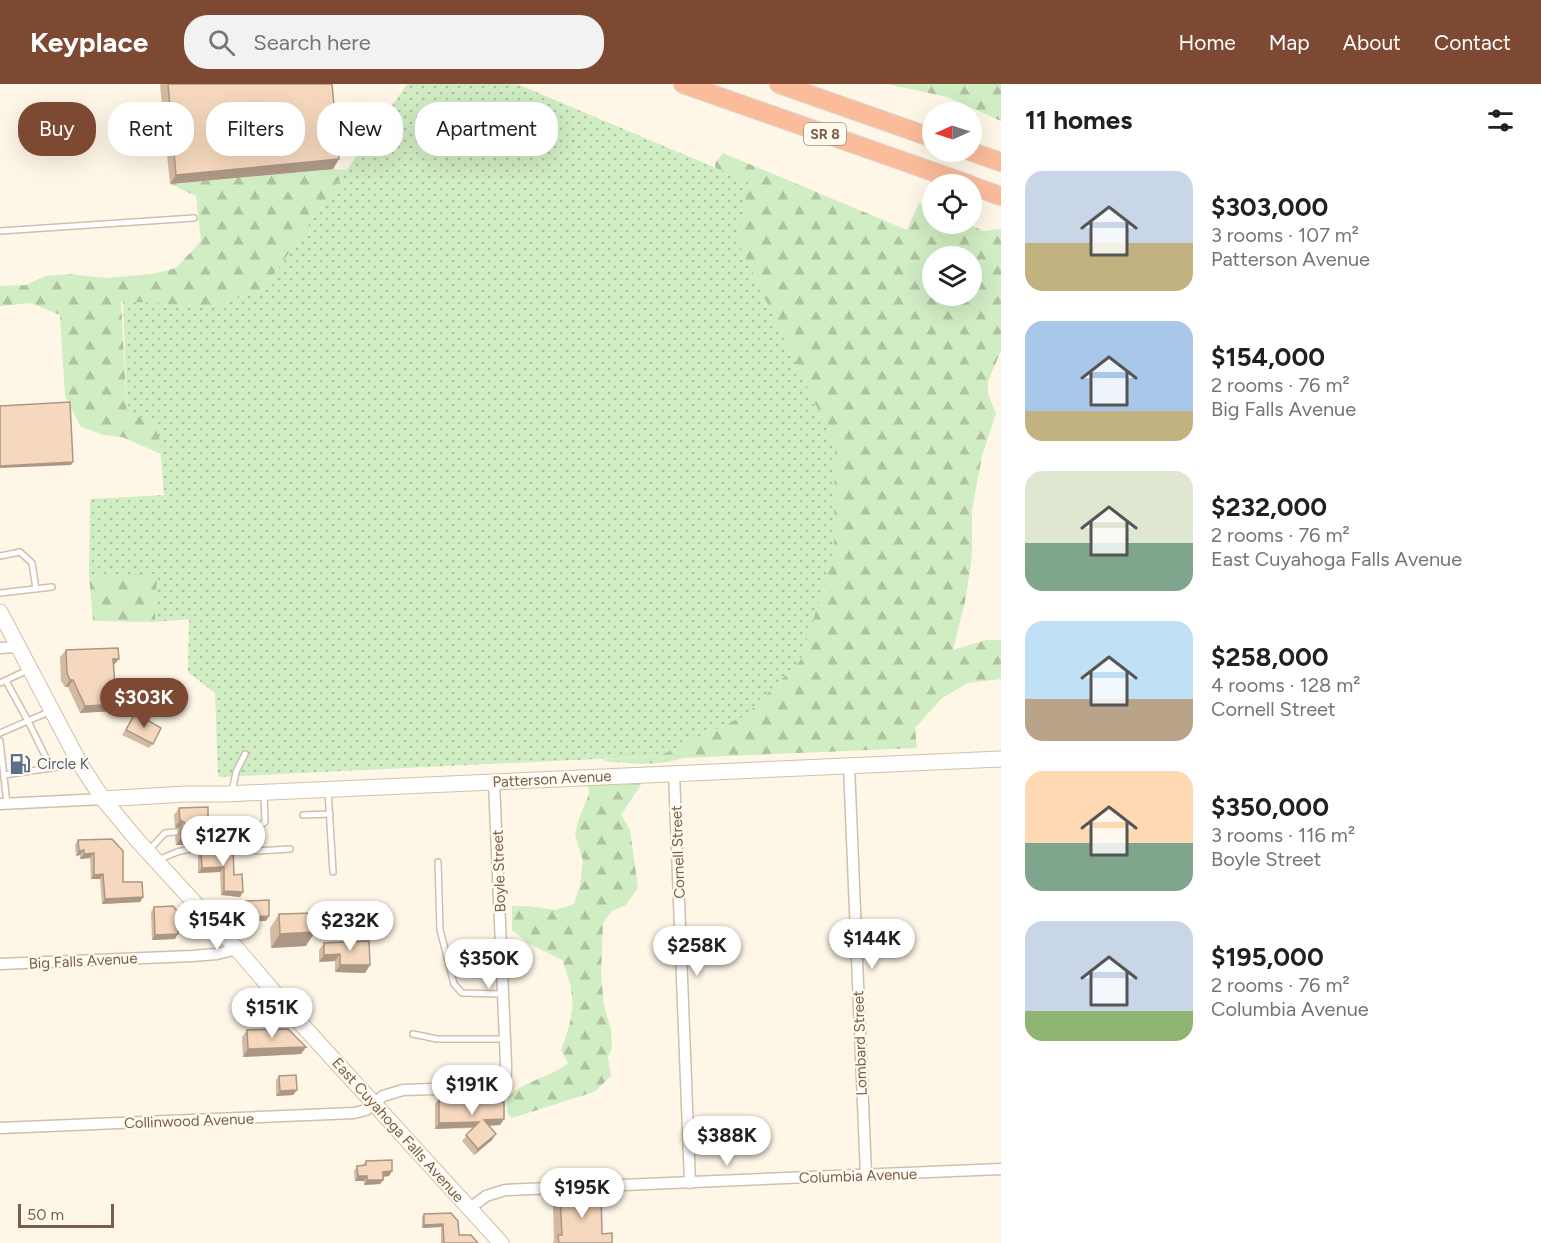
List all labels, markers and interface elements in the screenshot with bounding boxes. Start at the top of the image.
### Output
search box [184,15,604,69]
text: Keyplace [30,25,148,59]
icon: search [205,26,238,59]
text: Search here [253,29,371,56]
text: Home [1179,30,1236,55]
text: Map [1269,30,1310,55]
text: About [1343,30,1401,55]
text: Contact [1434,30,1511,55]
chip: Buy [18,102,96,156]
chip: Rent [108,102,194,156]
chip: Filters [206,102,305,156]
chip: New [317,102,403,156]
chip: Apartment [415,102,558,156]
north arrow [922,102,982,162]
map controls [922,102,982,306]
text: 11 homes [1025,104,1132,136]
icon: filters [1484,104,1517,137]
road number: SR 8 [804,123,846,145]
button: locate [922,174,982,234]
text: $303,000 [1211,191,1328,223]
icon: home [1073,195,1145,267]
text: 3 rooms · 107 m² [1211,223,1359,247]
button: layers [922,246,982,306]
text: Patterson Avenue [1211,247,1370,271]
text: $154,000 [1211,341,1325,373]
icon: home [1073,345,1145,417]
text: 2 rooms · 76 m² [1211,373,1350,397]
text: Big Falls Avenue [1211,397,1356,421]
text: $232,000 [1211,491,1327,523]
icon: home [1073,495,1145,567]
text: 2 rooms · 76 m² [1211,523,1350,547]
text: East Cuyahoga Falls Avenue [1211,547,1462,571]
text: $258,000 [1211,641,1329,673]
icon: home [1073,645,1145,717]
text: 4 rooms · 128 m² [1211,673,1361,697]
pin: $303K [102,678,186,729]
text: $303K [114,685,174,709]
text: Cornell Street [1211,697,1336,721]
fuel station icon: Circle K [8,752,32,776]
place label: Circle K [37,755,90,773]
street label: Patterson Avenue [492,767,612,791]
text: $350,000 [1211,791,1329,823]
icon: home [1073,795,1145,867]
street label: Cornell Street [667,805,689,899]
pin: $127K [181,816,265,867]
text: $127K [195,823,251,847]
text: 3 rooms · 116 m² [1211,823,1355,847]
street label: Boyle Street [489,829,509,913]
text: Boyle Street [1211,847,1321,871]
pin: $154K [175,900,259,951]
pin: $232K [308,901,392,952]
text: $154K [188,907,246,931]
text: $232K [321,908,379,932]
pin: $144K [830,919,914,970]
pin: $258K [655,926,739,977]
text: $144K [843,926,901,950]
text: $258K [667,933,727,957]
pin: $350K [447,939,531,990]
text: $195,000 [1211,941,1324,973]
icon: home [1073,945,1145,1017]
text: $350K [459,946,519,970]
street label: Big Falls Avenue [28,949,138,973]
text: 2 rooms · 76 m² [1211,973,1350,997]
pin: $151K [230,988,314,1039]
street label: Lombard Street [849,990,871,1096]
text: $151K [246,995,298,1019]
text: Columbia Avenue [1211,997,1369,1021]
street label: East Cuyahoga Falls Avenue [328,1054,468,1206]
pin: $191K [430,1065,514,1116]
text: $191K [446,1072,498,1096]
street label: Collinwood Avenue [124,1110,254,1132]
pin: $388K [685,1116,769,1167]
text: $388K [697,1123,757,1147]
street label: Columbia Avenue [799,1165,917,1187]
pin: $195K [540,1168,624,1219]
text: $195K [554,1175,610,1199]
scale bar [18,1201,114,1228]
text: 50 m [27,1205,64,1224]

